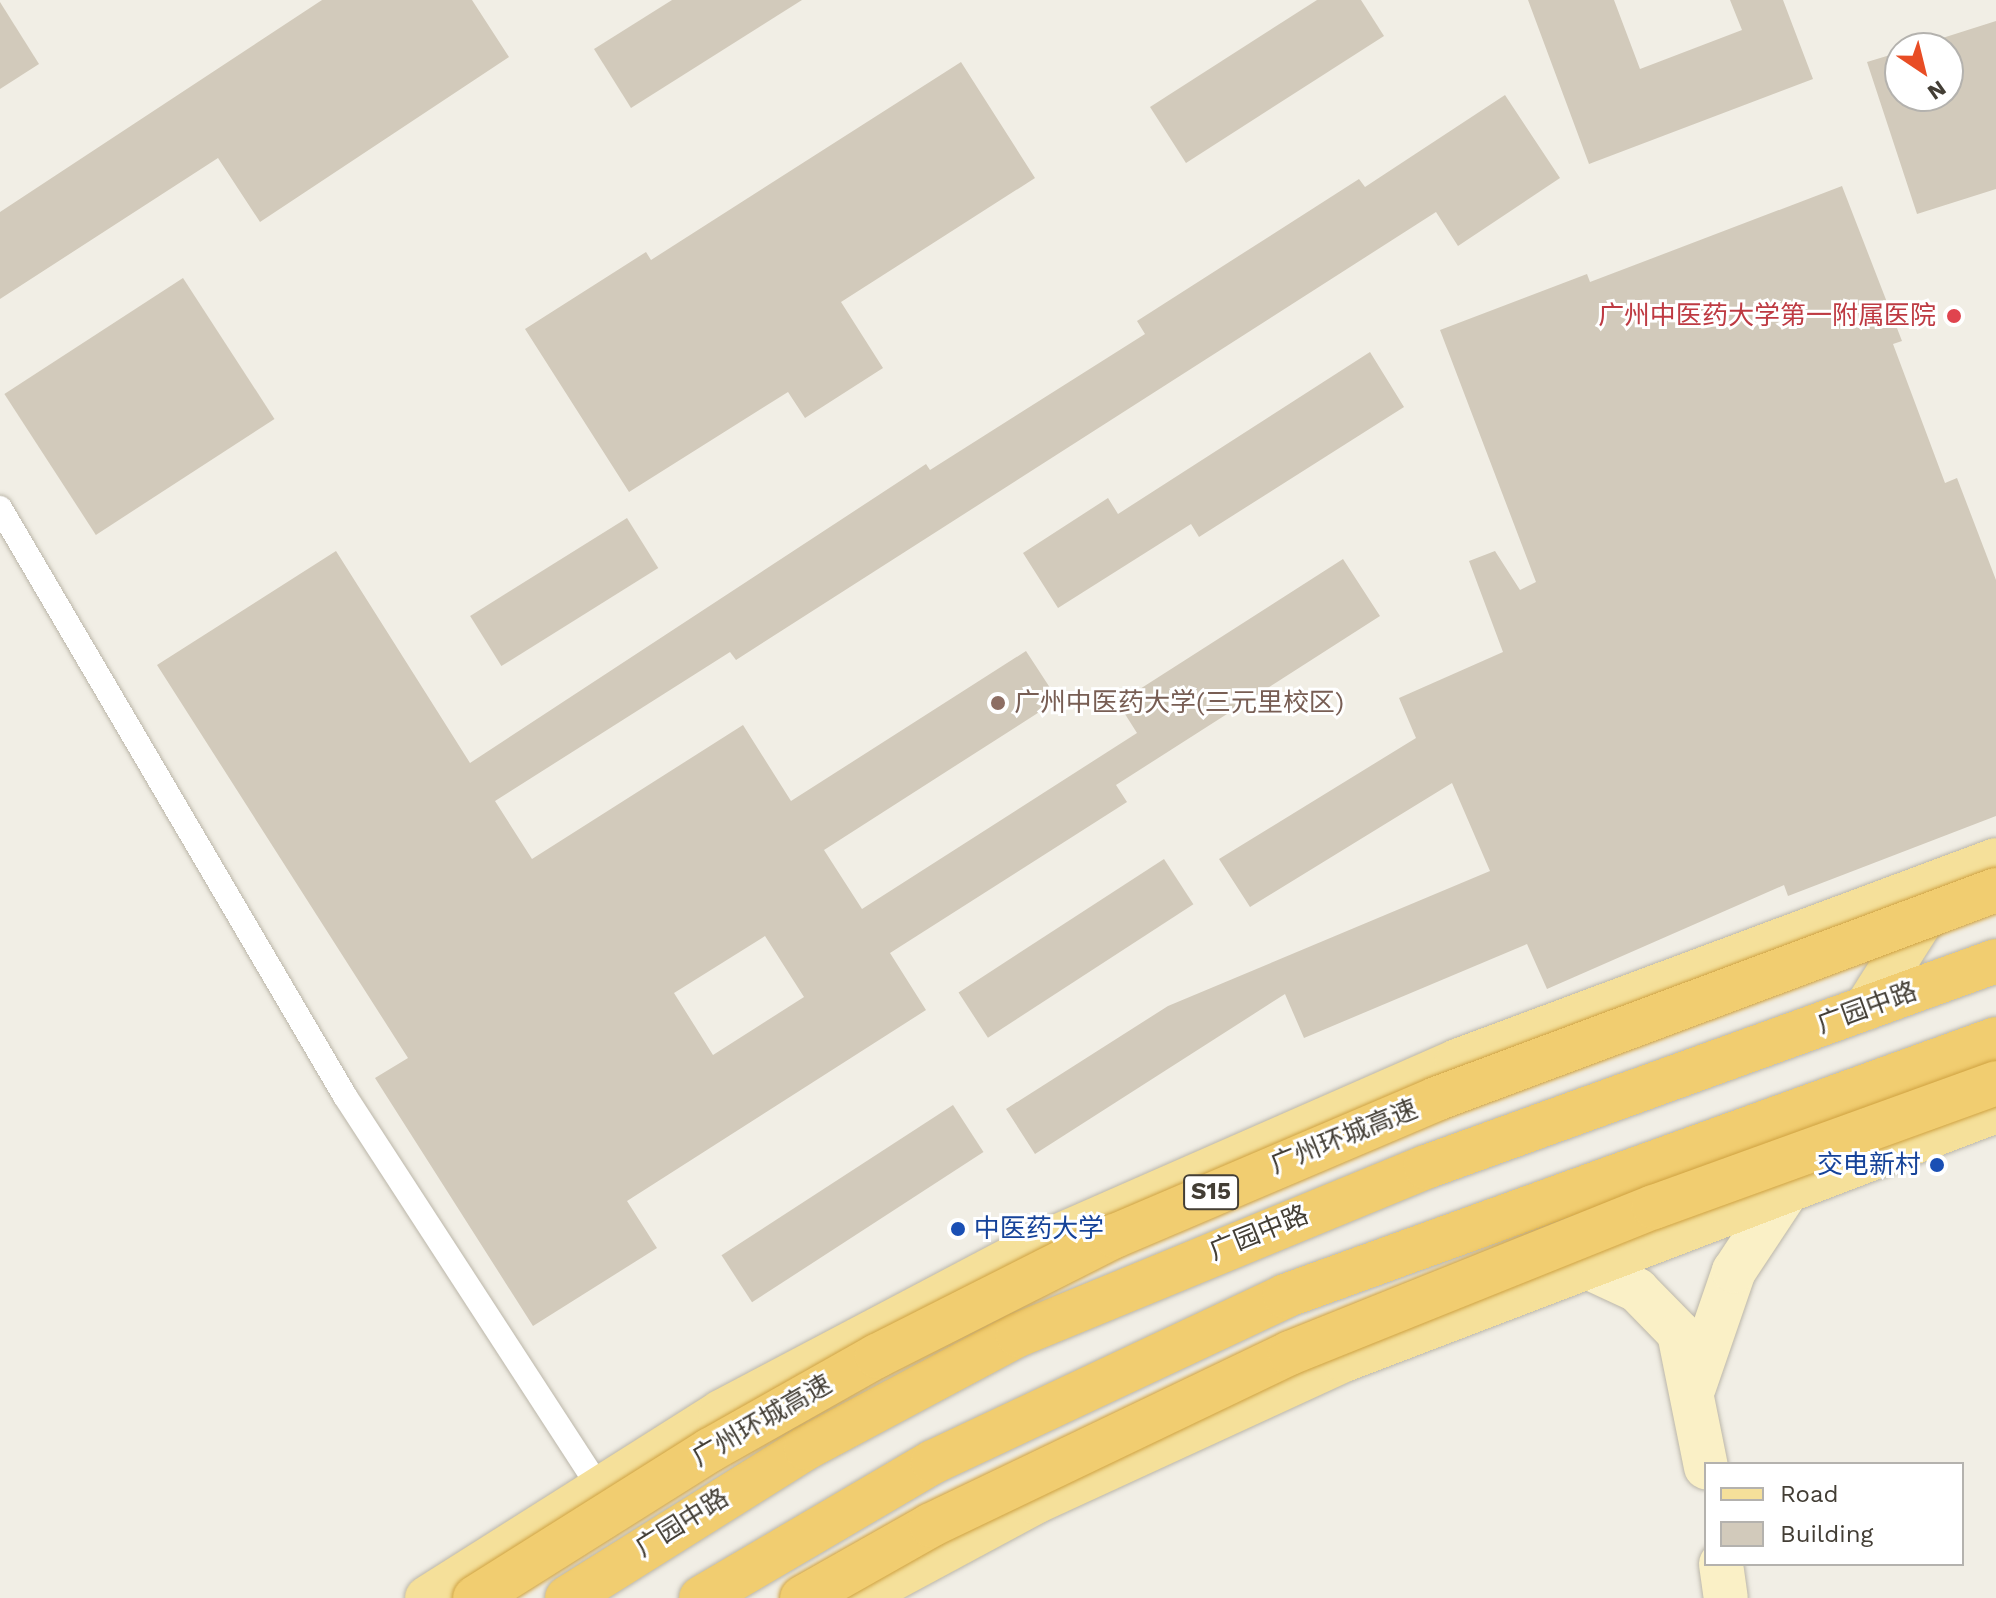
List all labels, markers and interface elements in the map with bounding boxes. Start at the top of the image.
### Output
north arrow [1884,32,1964,112]
text: N [1923,76,1951,105]
place label: 广州中医药大学第一附属医院 [1598,300,1936,332]
marker: 广州中医药大学第一附属医院 [1943,305,1965,327]
place label: 广州中医药大学(三元里校区) [1014,687,1344,719]
marker: 广州中医药大学(三元里校区) [989,694,1007,712]
street label: 广园中路 [1813,976,1921,1040]
street label: 广州环城高速 [1266,1093,1422,1181]
place label: 交电新村 [1817,1149,1921,1181]
marker: 交电新村 [1928,1156,1946,1174]
road number: S15 [1183,1172,1239,1212]
street label: 广园中路 [1205,1199,1313,1267]
place label: 中医药大学 [974,1213,1104,1245]
marker: 中医药大学 [949,1220,967,1238]
street label: 广州环城高速 [687,1368,837,1474]
legend [1704,1462,1964,1566]
text: Road [1780,1480,1839,1508]
street label: 广园中路 [630,1482,734,1564]
text: Building [1780,1520,1873,1548]

